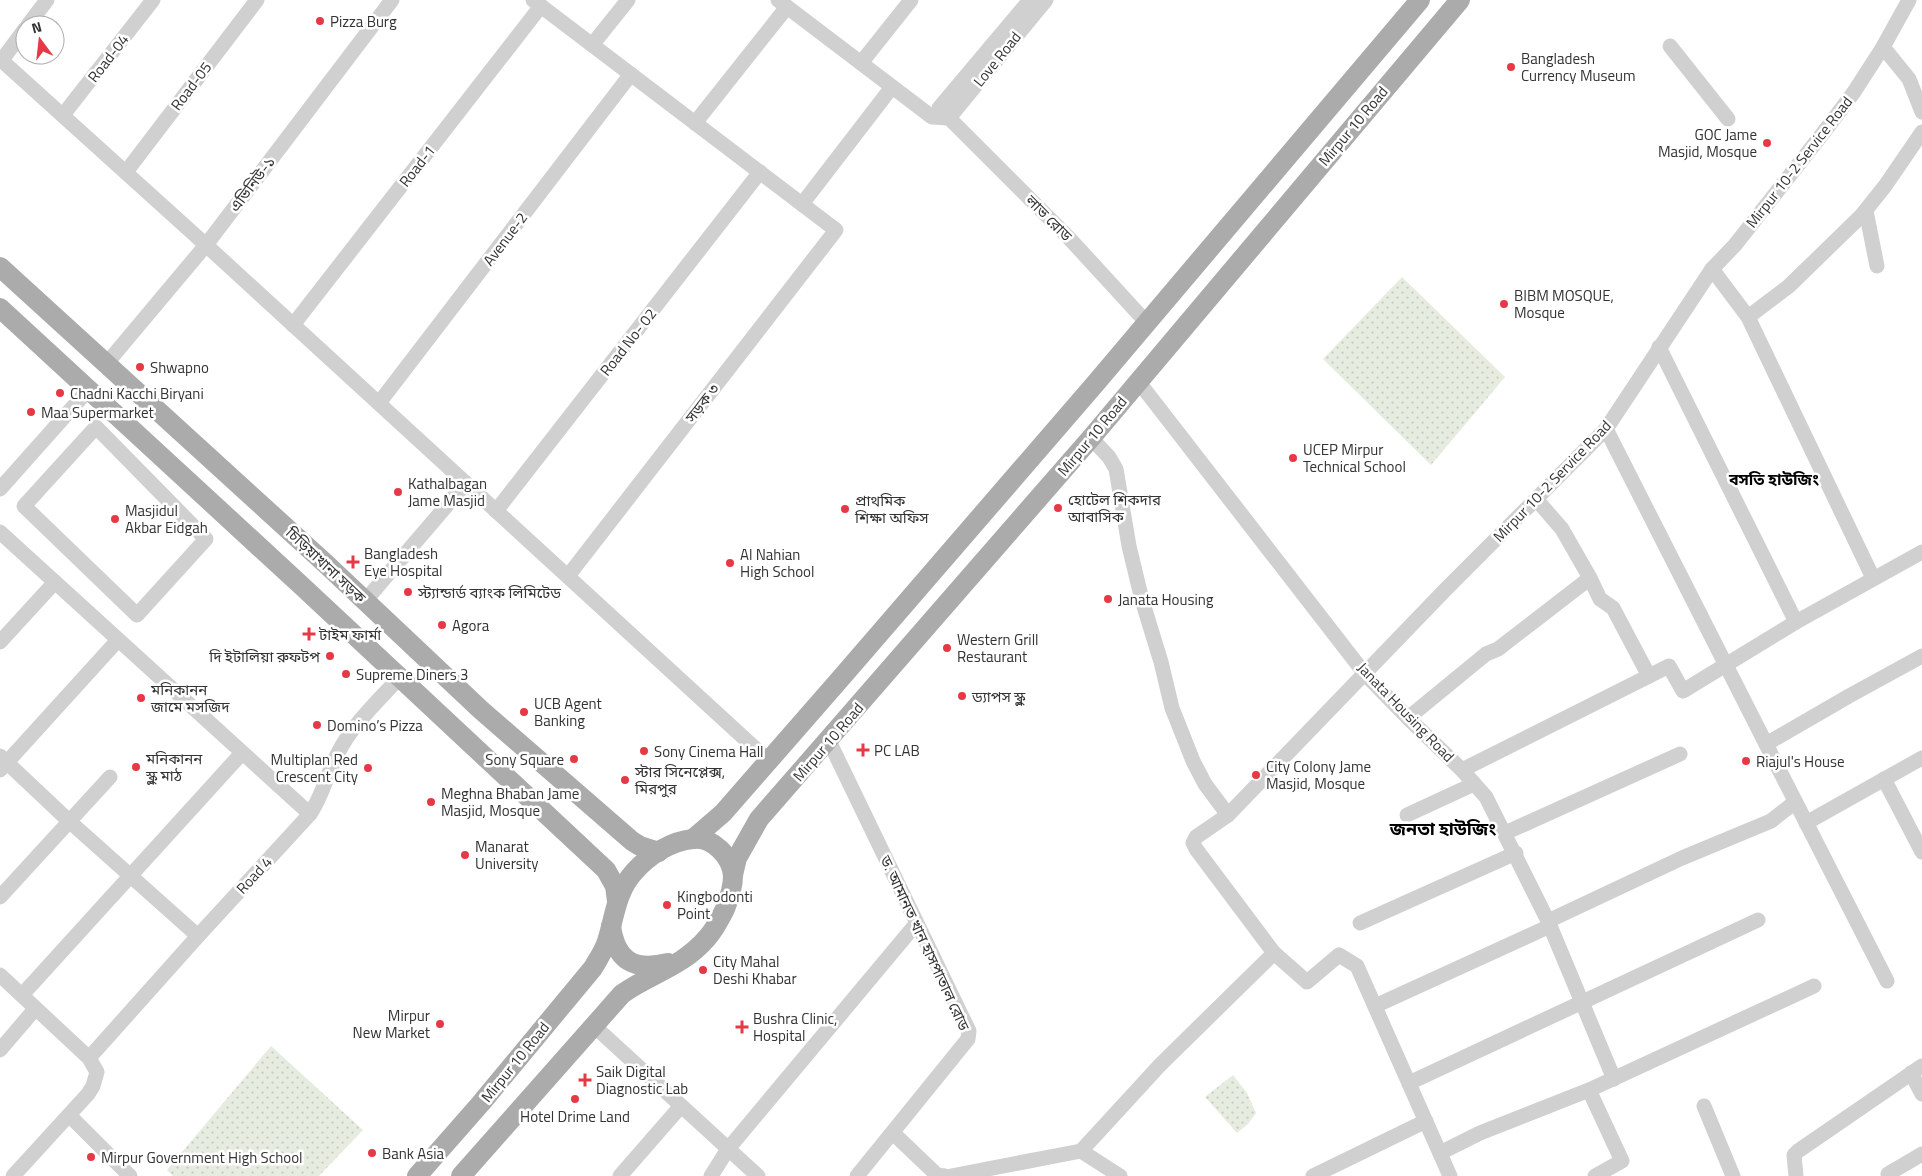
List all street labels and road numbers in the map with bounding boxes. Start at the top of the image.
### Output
street label: Love Road [968,26,1026,92]
street label: Road-04 [82,29,134,87]
street label: Road-05 [165,57,217,115]
street label: Mirpur 10 Road [1313,81,1393,171]
street label: Mirpur 10-2 Service Road [1740,91,1858,233]
street label: Road-1 [393,140,441,192]
street label: এভিনিউ-১ [223,151,281,217]
street label: লাভ রোড [1020,189,1078,247]
street label: Avenue-2 [477,207,533,271]
street label: Road No- 02 [594,303,662,381]
street label: সড়ক ৩ [679,378,725,428]
street label: Mirpur 10 Road [1052,391,1132,481]
street label: Mirpur 10-2 Service Road [1488,415,1616,547]
street label: চিড়িয়াখানা সড়ক [280,521,372,609]
street label: Janata Housing Road [1352,657,1460,767]
street label: Mirpur 10 Road [787,697,869,787]
street label: Road 4 [231,851,277,899]
street label: ড. আমানত খান হাসপাতাল রোড [874,851,976,1035]
street label: Mirpur 10 Road [475,1017,555,1107]

